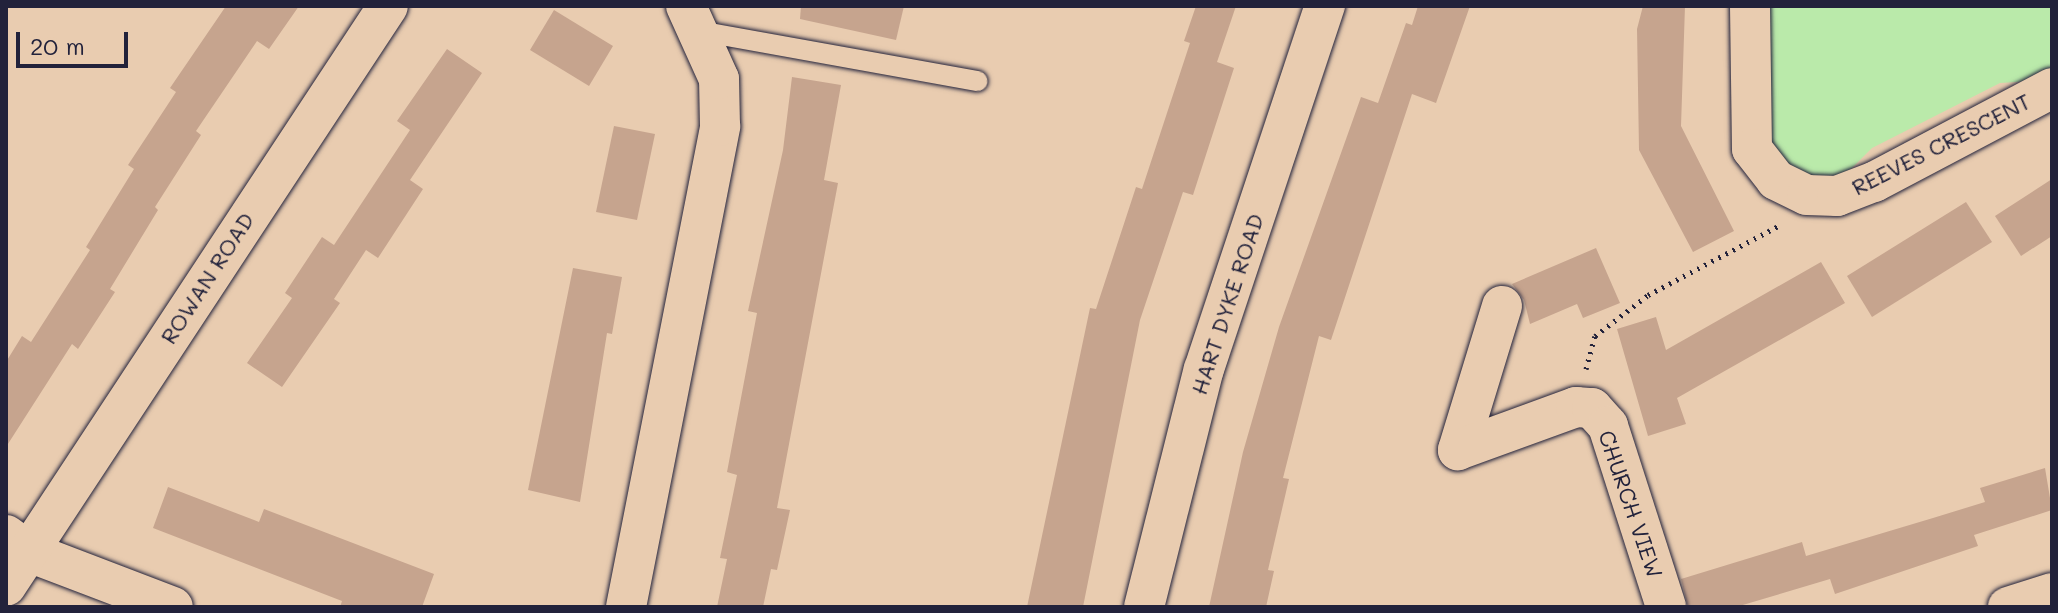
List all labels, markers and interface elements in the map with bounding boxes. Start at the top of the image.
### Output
scale bar [20,16,132,66]
text: 20 m [30,30,85,61]
street label: REEVES CRESCENT [1847,87,2035,201]
street label: ROWAN ROAD [155,207,259,349]
street label: HART DYKE ROAD [1185,210,1269,398]
street label: CHURCH VIEW [1593,427,1669,581]

